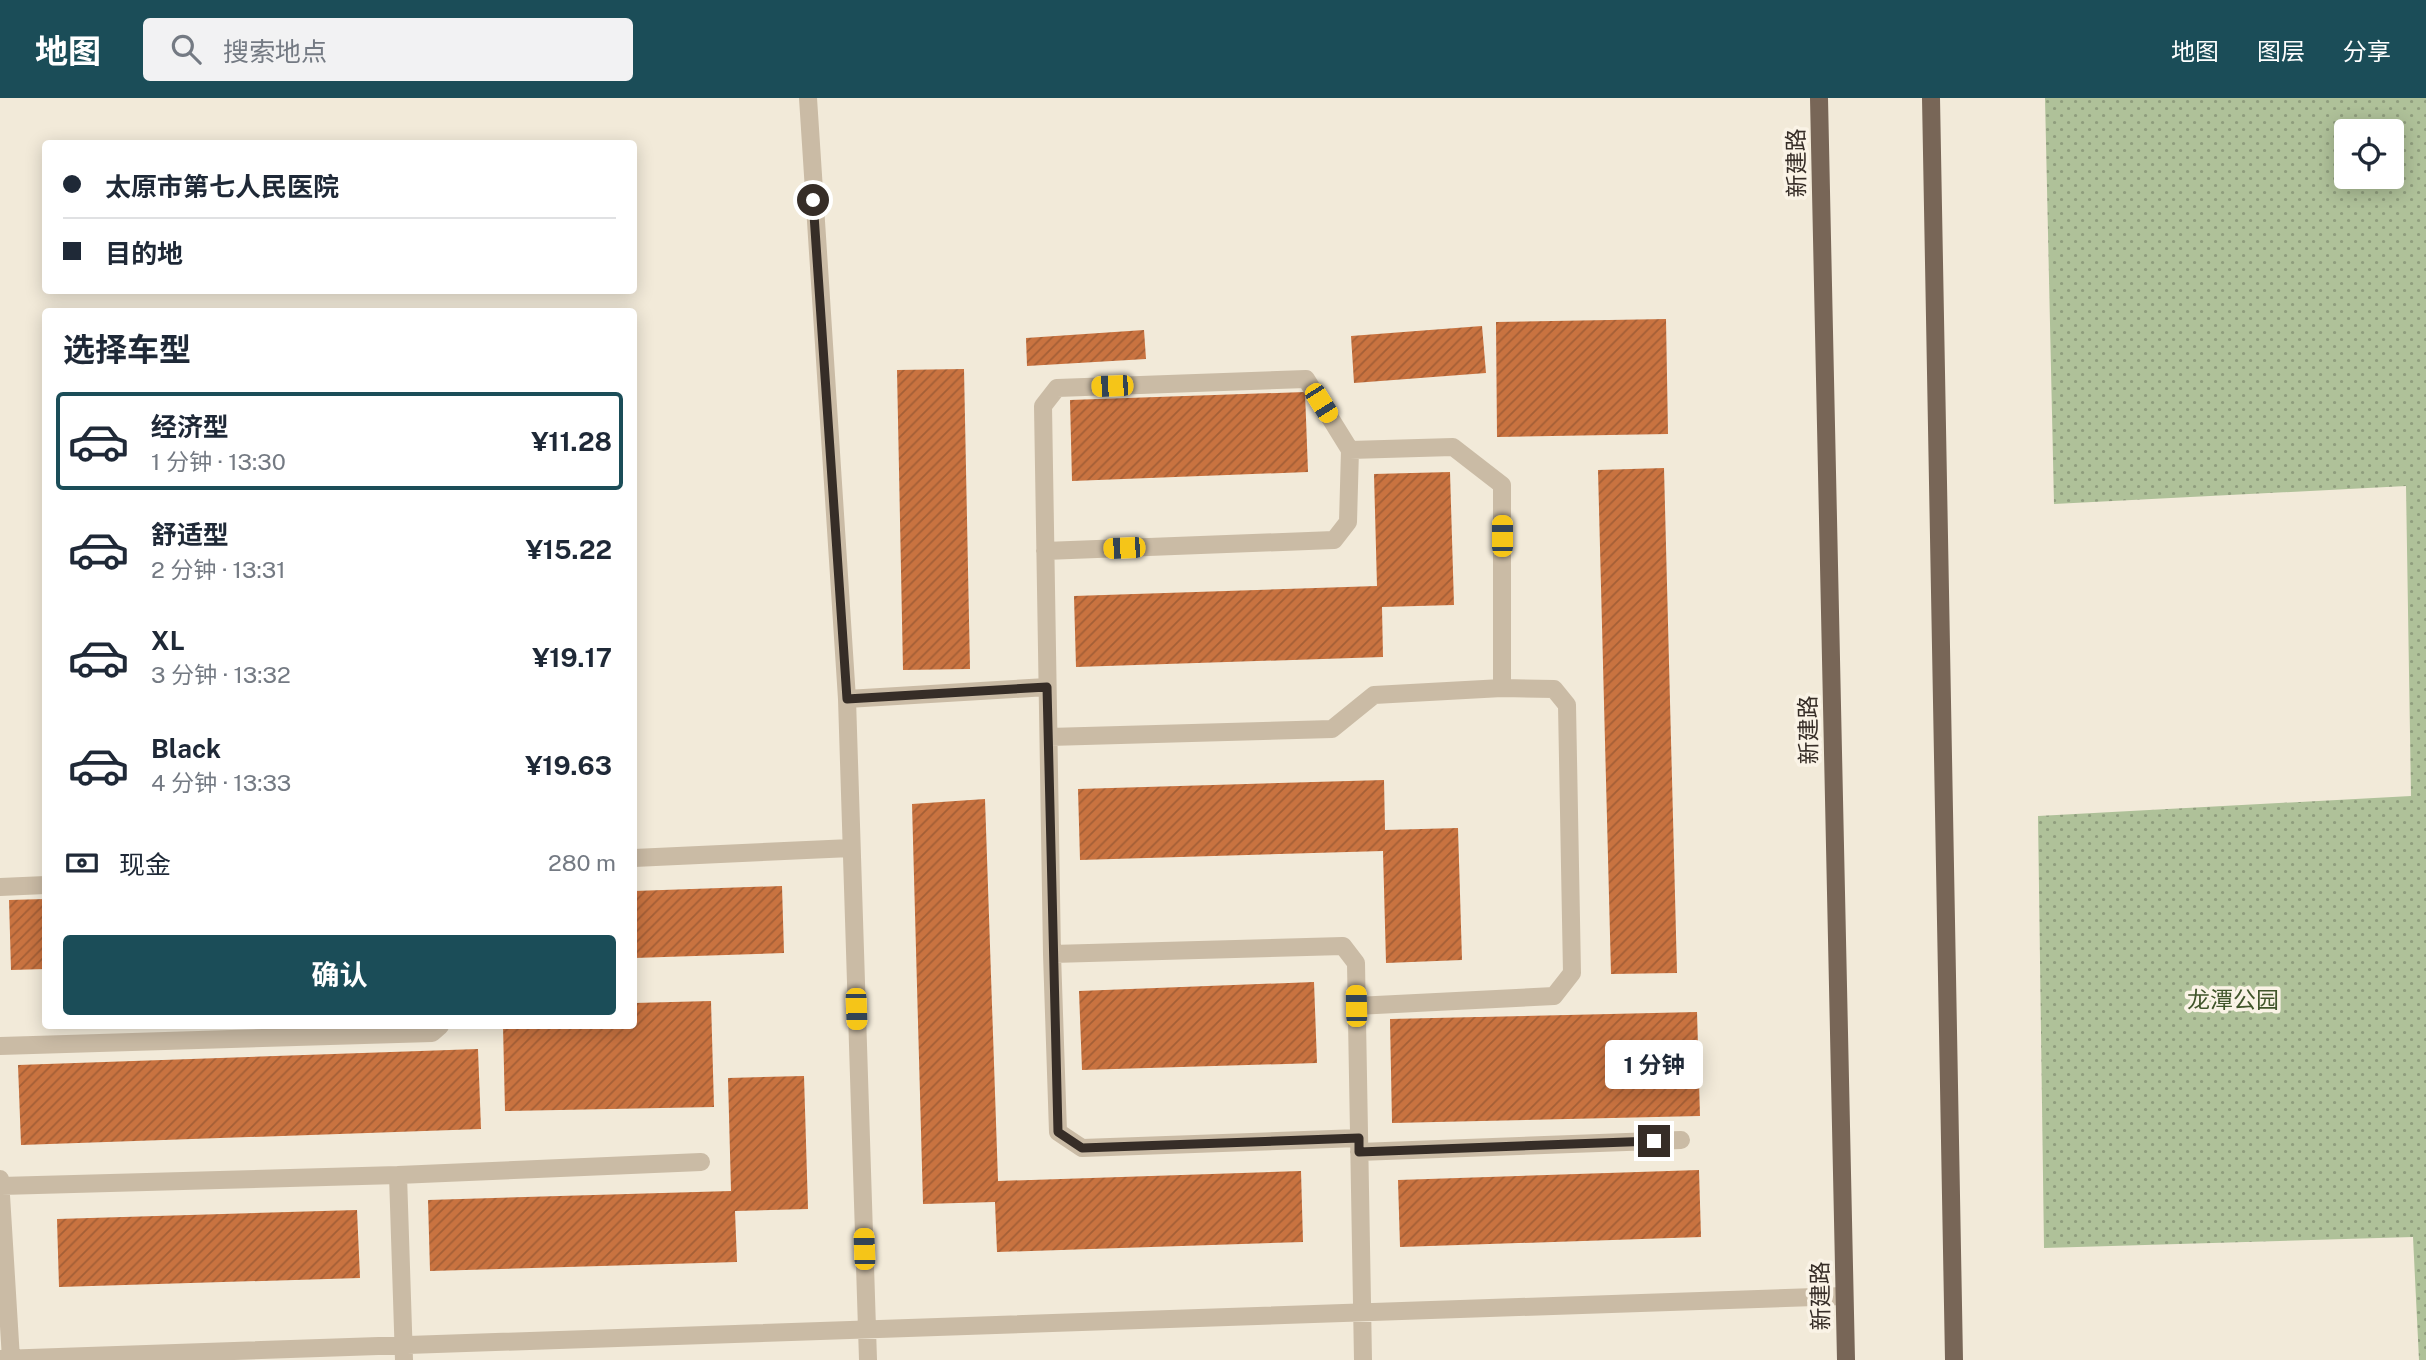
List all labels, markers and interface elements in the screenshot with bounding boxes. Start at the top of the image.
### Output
search box [143,18,633,81]
icon: search [167,30,205,68]
text: 地图 [35,32,101,70]
text: 搜索地点 [223,36,327,67]
text: 地图 [2171,37,2219,65]
text: 图层 [2257,37,2305,65]
text: 分享 [2343,37,2391,65]
map controls [2334,119,2404,189]
button: locate [2334,119,2404,189]
street label: 新建路 [1782,128,1810,198]
text: 太原市第七人民医院 [105,171,339,202]
route start [797,184,829,216]
text: 目的地 [105,238,183,269]
text: 选择车型 [63,331,191,368]
car [1091,375,1134,397]
car [1301,380,1342,426]
icon: car [67,410,130,473]
text: 经济型 [151,411,229,442]
text: ¥11.28 [531,426,612,457]
text: 1 分钟 · 13:30 [151,448,286,475]
car [1492,515,1513,557]
icon: car [67,518,130,581]
text: 舒适型 [151,519,229,550]
text: ¥15.22 [526,534,612,565]
car [1103,537,1146,559]
text: 2 分钟 · 13:31 [151,556,286,583]
text: XL [151,625,185,656]
icon: car [67,626,130,689]
text: ¥19.17 [532,642,612,673]
text: 3 分钟 · 13:32 [151,661,291,688]
street label: 新建路 [1794,695,1822,765]
text: Black [151,733,221,764]
icon: car [67,734,130,797]
text: ¥19.63 [525,750,612,781]
text: 4 分钟 · 13:33 [151,769,291,796]
icon: cash [63,844,101,882]
text: 现金 [119,849,171,880]
text: 280 m [548,849,616,876]
button: 确认 [63,935,616,1015]
car [1346,985,1367,1027]
park label: 龙潭公园 [2187,986,2279,1013]
car [845,988,868,1030]
callout: 1 分钟 [1605,1040,1703,1088]
text: 1 分钟 [1623,1051,1685,1078]
route end [1638,1125,1670,1157]
car [853,1228,876,1270]
street label: 新建路 [1806,1261,1834,1331]

